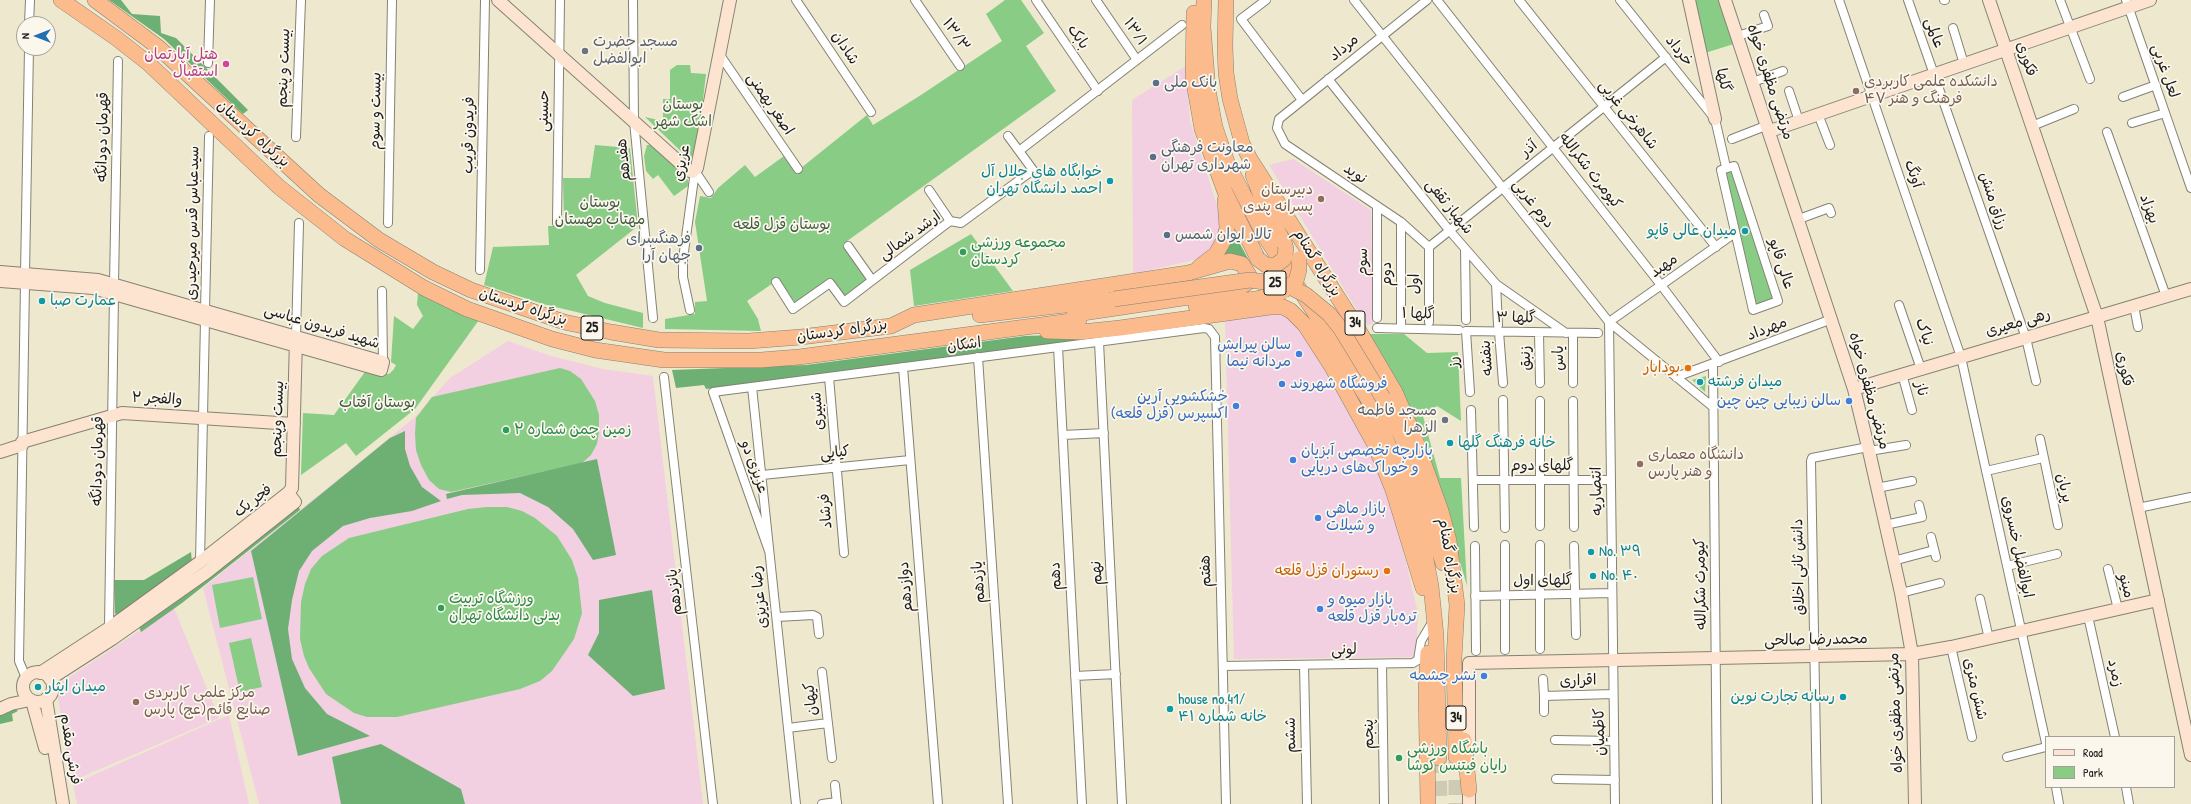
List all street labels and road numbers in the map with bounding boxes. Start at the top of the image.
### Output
street label: ۱۳/۳ [938,15,974,55]
street label: ۱۳/۱ [1119,15,1151,49]
street label: عالمی [1920,15,1948,51]
street label: بابک [1063,21,1093,53]
street label: مرتضی مظفری خواه [1743,22,1797,142]
street label: بیست و پنجم [274,28,294,108]
street label: شادان [827,28,863,68]
street label: مرداد [1326,31,1362,65]
street label: خرداد [1661,32,1697,70]
street label: فکوری [2012,39,2040,79]
street label: لعل غربی [2147,42,2183,100]
street label: گلها [1712,66,1734,94]
street label: اصغر بهمنی [743,69,797,139]
street label: بیست و سوم [366,72,386,150]
street label: شاهرخی غربی [1594,77,1662,153]
street label: حسینی [535,90,553,132]
street label: قهرمان دودانگه [93,92,113,182]
street label: فریدون قریب [459,96,479,174]
street label: بزرگراه کردستان [213,97,293,171]
street label: کیومرث شکرالله [1555,129,1625,213]
street label: آذر [1517,137,1541,161]
street label: هفدهم [613,138,635,182]
street label: عزیزی [670,143,694,183]
street label: سیدعباس قدس میرحیدری [183,146,203,300]
street label: آونگ [1900,158,1926,190]
street label: نوید [1340,160,1370,188]
street label: رزاق منش [1975,170,2011,232]
street label: شهباز ثقفی [1421,176,1477,238]
street label: دوم غربی [1508,176,1558,232]
street label: بهزاد [2135,192,2163,226]
street label: ارشد شمالی [876,208,944,264]
street label: بزرگراه گمنام [1289,226,1345,300]
street label: عالی قاپو [1764,237,1798,291]
street label: سوم [1354,248,1372,276]
street label: مهبد [1647,250,1681,282]
street label: دوم [1378,262,1396,286]
road number: 25 [1264,271,1286,295]
street label: اول [1406,274,1424,294]
street label: بزرگراه کردستان [477,284,569,330]
street label: شهید فریدون عباسی [262,301,382,353]
street label: گلها ۱ [1401,304,1435,324]
street label: رهی معیری [1983,305,2053,341]
street label: گلها ۳ [1496,309,1536,327]
road number: 34 [1345,311,1365,335]
street label: مهرداد [1744,313,1790,345]
road number: 25 [581,316,603,340]
street label: بزرگراه کردستان [795,316,889,346]
street label: نیاک [1911,316,1937,348]
street label: مرتضی مظفری خواه [1845,330,1893,452]
street label: اشکان [946,334,982,356]
street label: بنفشه [1477,340,1497,376]
street label: یاس [1550,345,1568,371]
street label: زنبق [1517,346,1535,370]
street label: فکوری [2112,350,2136,388]
street label: رز [1445,356,1463,368]
street label: بیست وپنجم [268,380,288,458]
street label: ناز [1910,380,1932,398]
street label: والفجر ۲ [131,389,183,409]
street label: شبیری [807,391,829,431]
street label: قهرمان دودانگه [88,416,108,506]
street label: عزیزی دو [736,438,772,496]
street label: کیایی [819,442,851,464]
street label: گلهای دوم [1510,457,1574,475]
street label: انتصاریه [1588,466,1606,516]
street label: پریان [2052,472,2076,504]
street label: فجر یک [230,481,276,521]
street label: فرشاد [815,493,837,529]
street label: ابوالفضل خسروی [1997,494,2037,600]
street label: بزرگراه گمنام [1434,517,1464,595]
street label: دانش ثانی اخلاق [1789,518,1809,616]
street label: کیومرث شکرالله [1691,538,1711,630]
street label: هفتم [1196,555,1216,587]
street label: یازدهم [969,560,989,604]
street label: نهم [1087,560,1107,586]
street label: دوازدهم [895,561,917,613]
street label: دهم [1046,561,1066,591]
street label: رضا عزیزی [748,565,772,629]
street label: پانزدهم [663,568,687,616]
street label: گلهای اول [1513,571,1573,591]
street label: مینو [2114,572,2138,600]
street label: محمدرضا صالحی [1764,630,1868,650]
street label: لونی [1331,641,1357,659]
street label: مرتضی مظفری خواه [1885,652,1907,774]
street label: شش متری [1959,656,1991,722]
street label: زمرد [2103,657,2127,689]
street label: اقراری [1559,671,1597,691]
street label: کیهان [800,682,822,716]
road number: 34 [1446,706,1466,730]
street label: کاظمیان [1591,708,1609,756]
street label: فرشی مقدم [56,712,84,786]
street label: ششم [1282,717,1300,753]
street label: پنجم [1360,719,1378,749]

